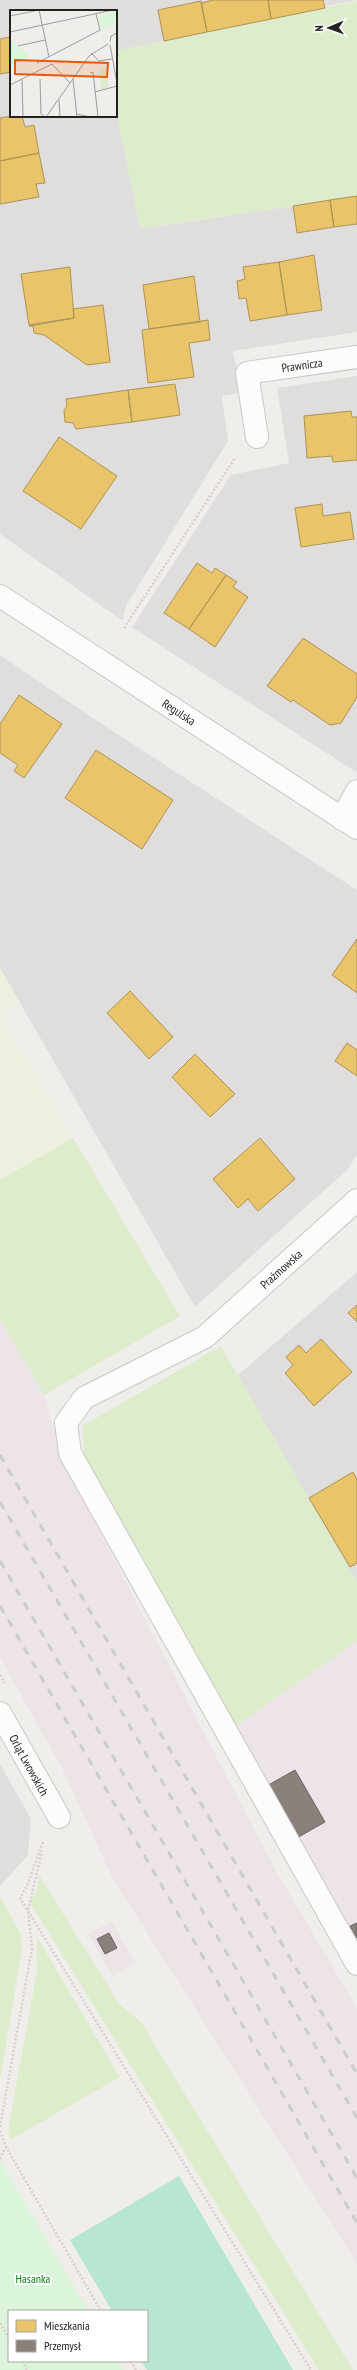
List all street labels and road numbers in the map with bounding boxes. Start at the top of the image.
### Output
street label: Prawnicza [280,355,324,375]
street label: Regulska [159,696,199,728]
street label: Prażmowska [257,1246,305,1292]
street label: Orląt Lwowskich [6,1732,52,1798]

